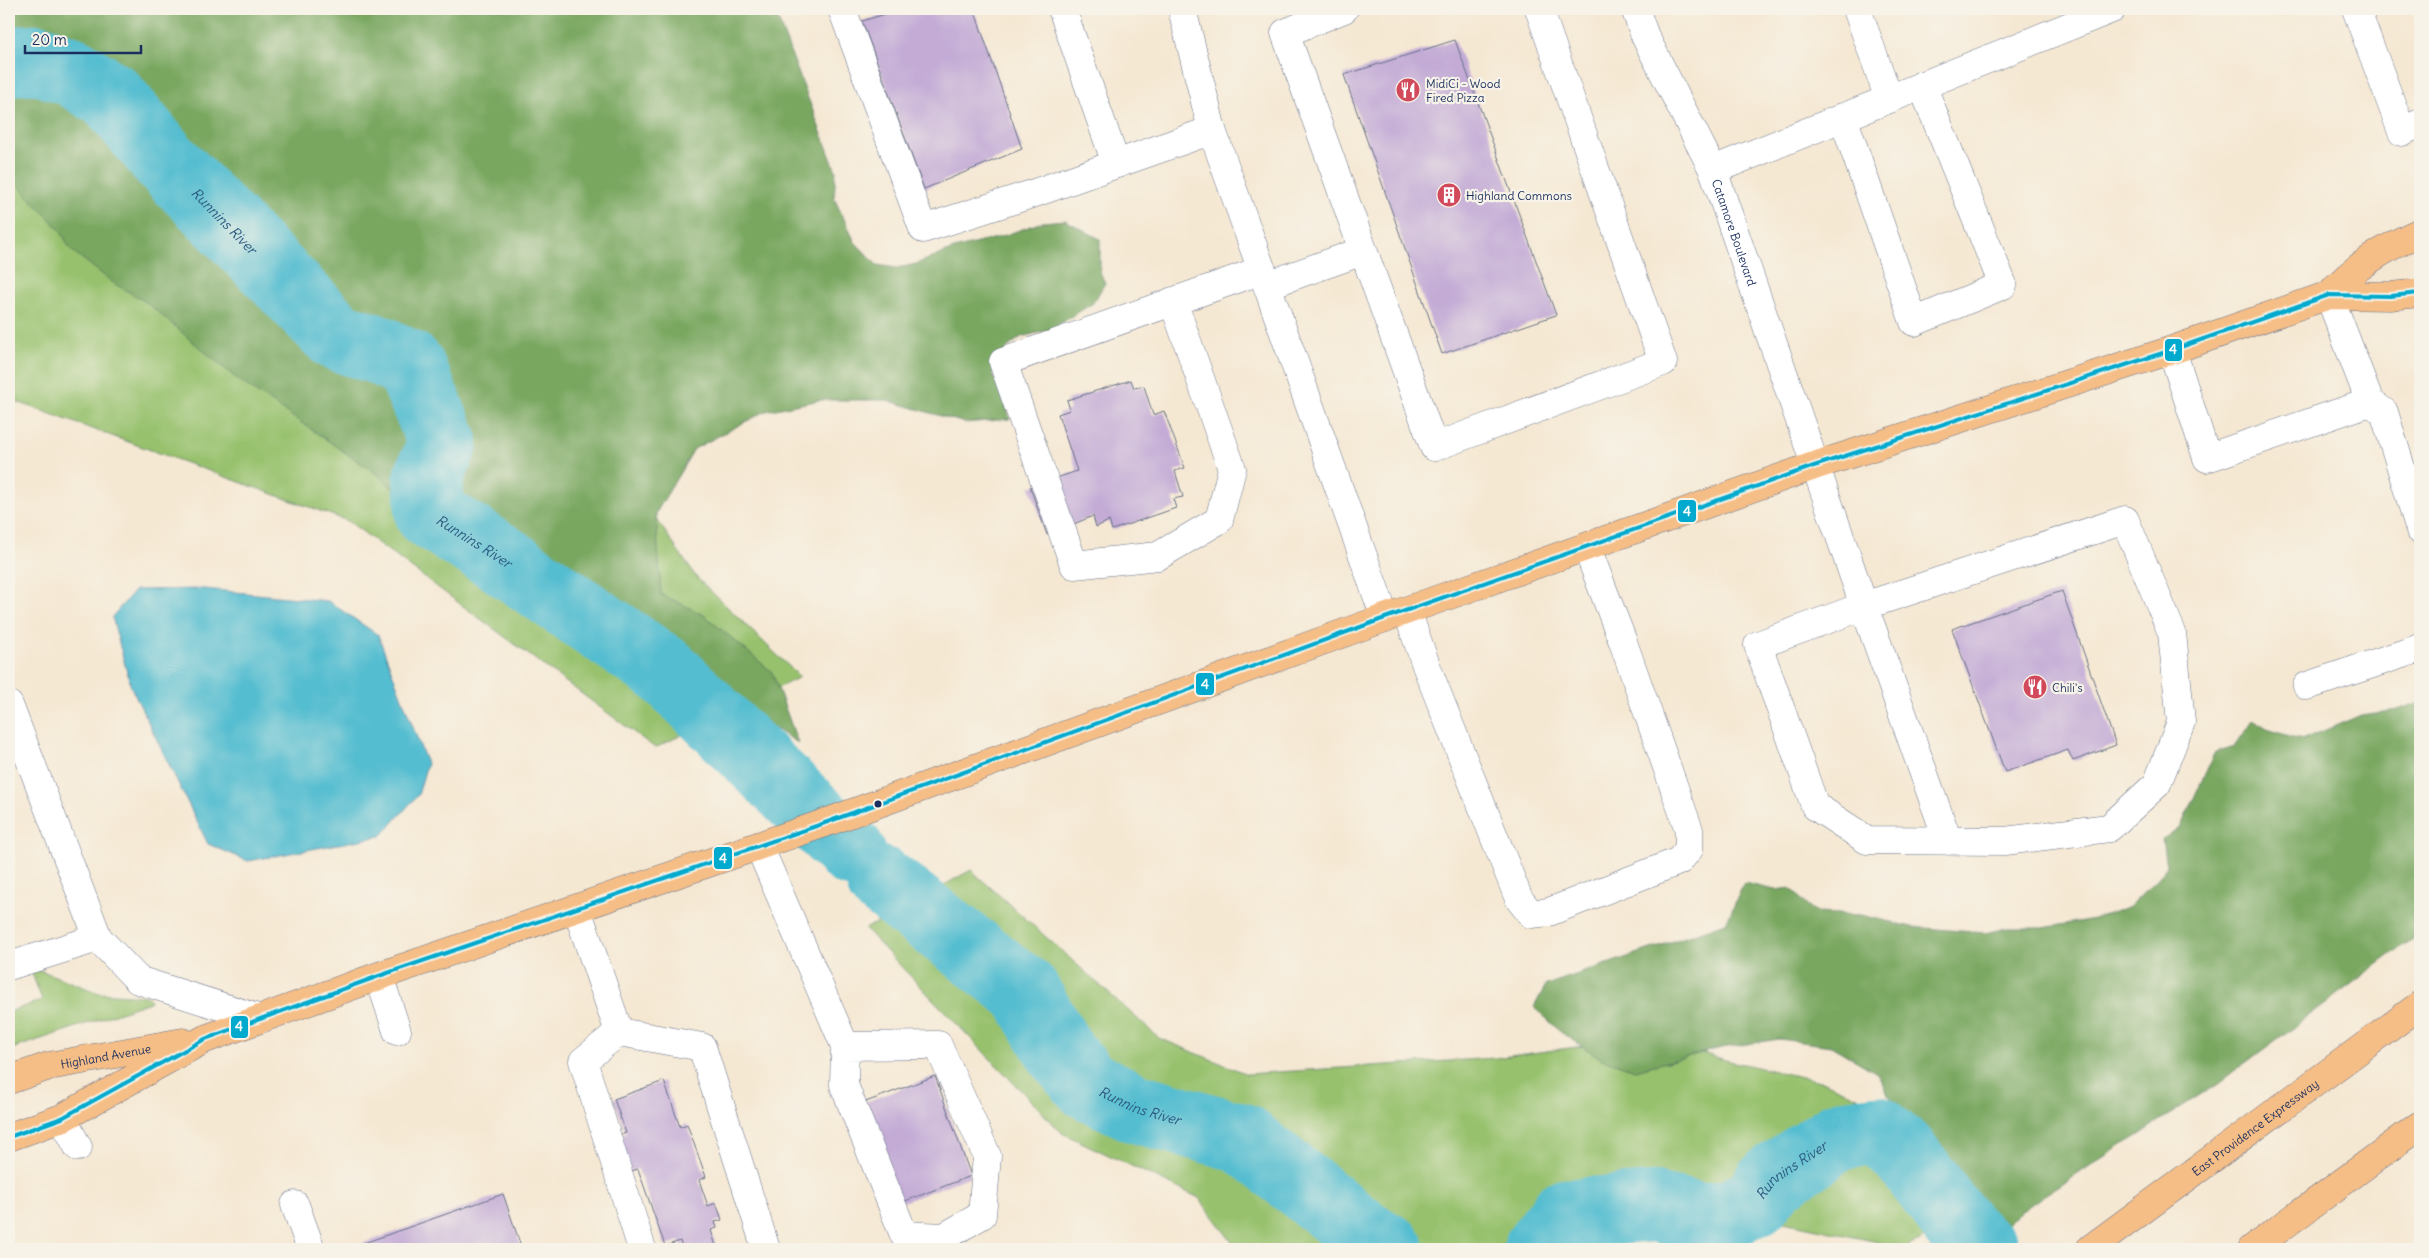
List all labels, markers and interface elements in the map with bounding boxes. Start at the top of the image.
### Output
scale bar [25,22,141,54]
text: 20 m [32,30,67,49]
place label: MidiCi - Wood Fired Pizza [1426,76,1501,105]
restaurant icon: MidiCi - Wood Fired Pizza [1395,77,1421,103]
street label: Catamore Boulevard [1709,177,1760,288]
building icon: Highland Commons [1436,182,1462,208]
water label: Runnins River [187,184,262,260]
place label: Highland Commons [1466,188,1572,203]
line badge: 4 [2164,338,2183,362]
text: 4 [2169,340,2177,358]
line badge: 4 [1677,499,1697,523]
text: 4 [1683,502,1691,520]
water label: Runnins River [433,511,517,573]
line badge: 4 [1195,672,1215,696]
restaurant icon: Chili's [2022,674,2048,700]
text: 4 [1201,675,1209,693]
place label: Chili's [2052,680,2083,695]
unlabelled marker [873,799,883,809]
line badge: 4 [713,846,733,870]
text: 4 [719,849,727,867]
line badge: 4 [230,1015,249,1039]
text: 4 [235,1017,243,1035]
street label: Highland Avenue [59,1040,152,1071]
street label: East Providence Expressway [2189,1075,2321,1179]
water label: Runnins River [1096,1083,1185,1130]
water label: Runnins River [1752,1136,1832,1203]

